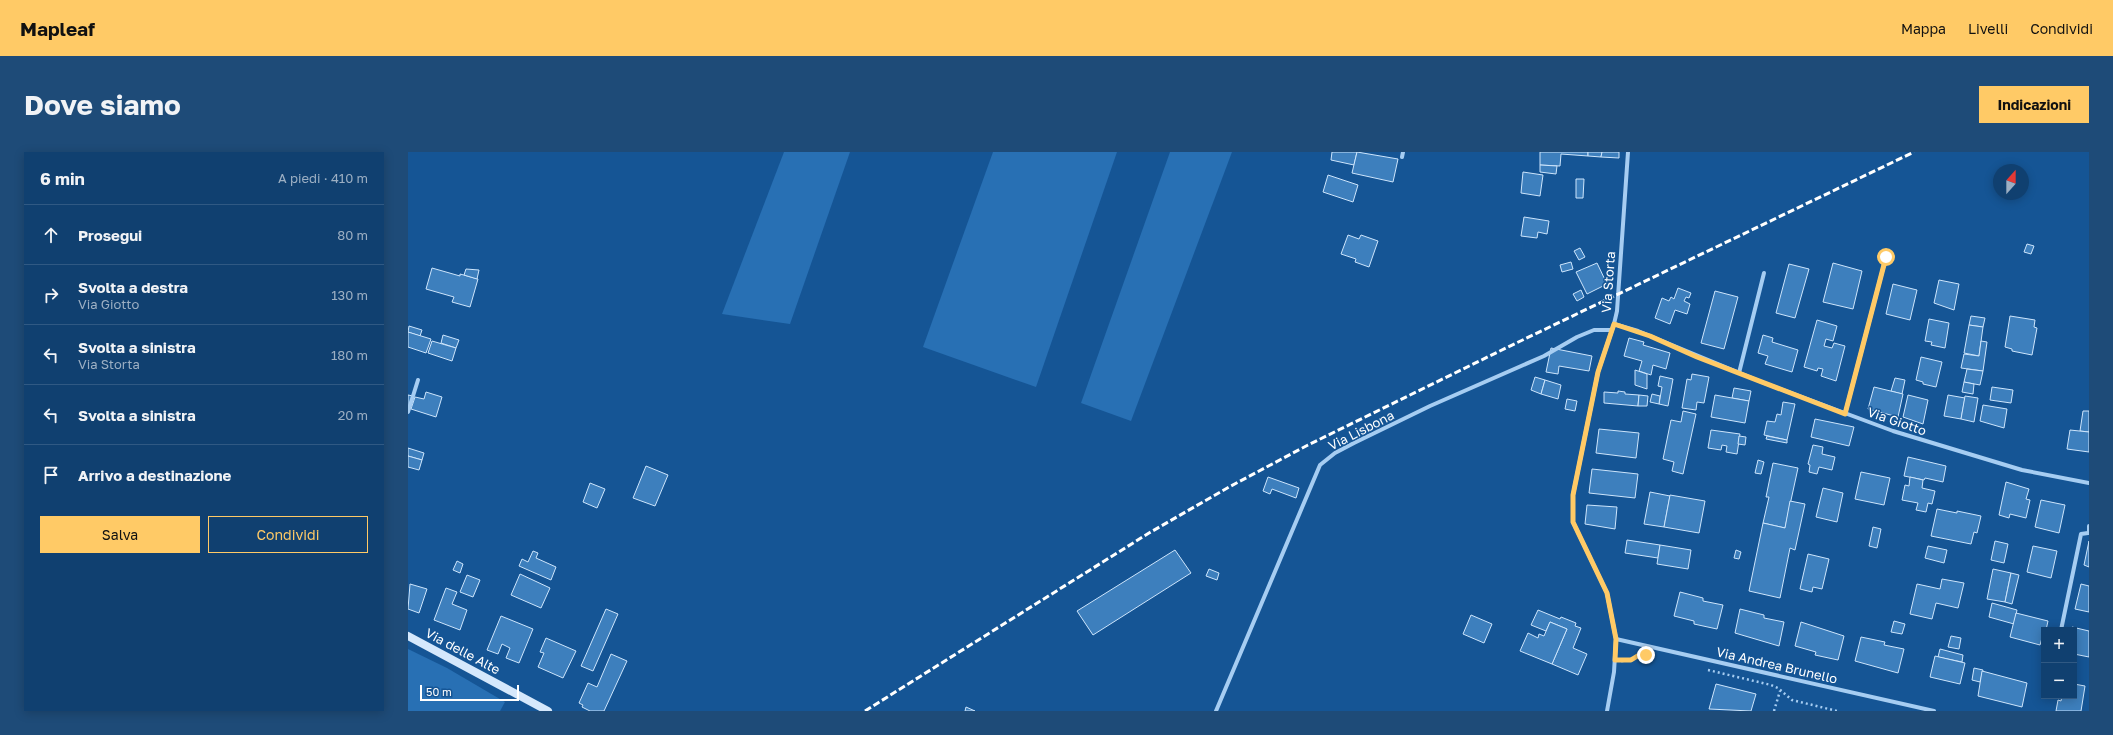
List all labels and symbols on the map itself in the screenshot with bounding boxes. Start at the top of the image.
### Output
north arrow [1993,164,2029,200]
route start [1877,248,1895,266]
street label: Via Storta [1598,251,1618,313]
street label: Via Giotto [1865,403,1929,439]
street label: Via Lisbona [1325,407,1397,453]
street label: Via delle Alte [423,625,503,677]
street label: Via Andrea Brunello [1715,643,1839,687]
route end [1637,646,1655,664]
scale bar [420,683,519,702]

